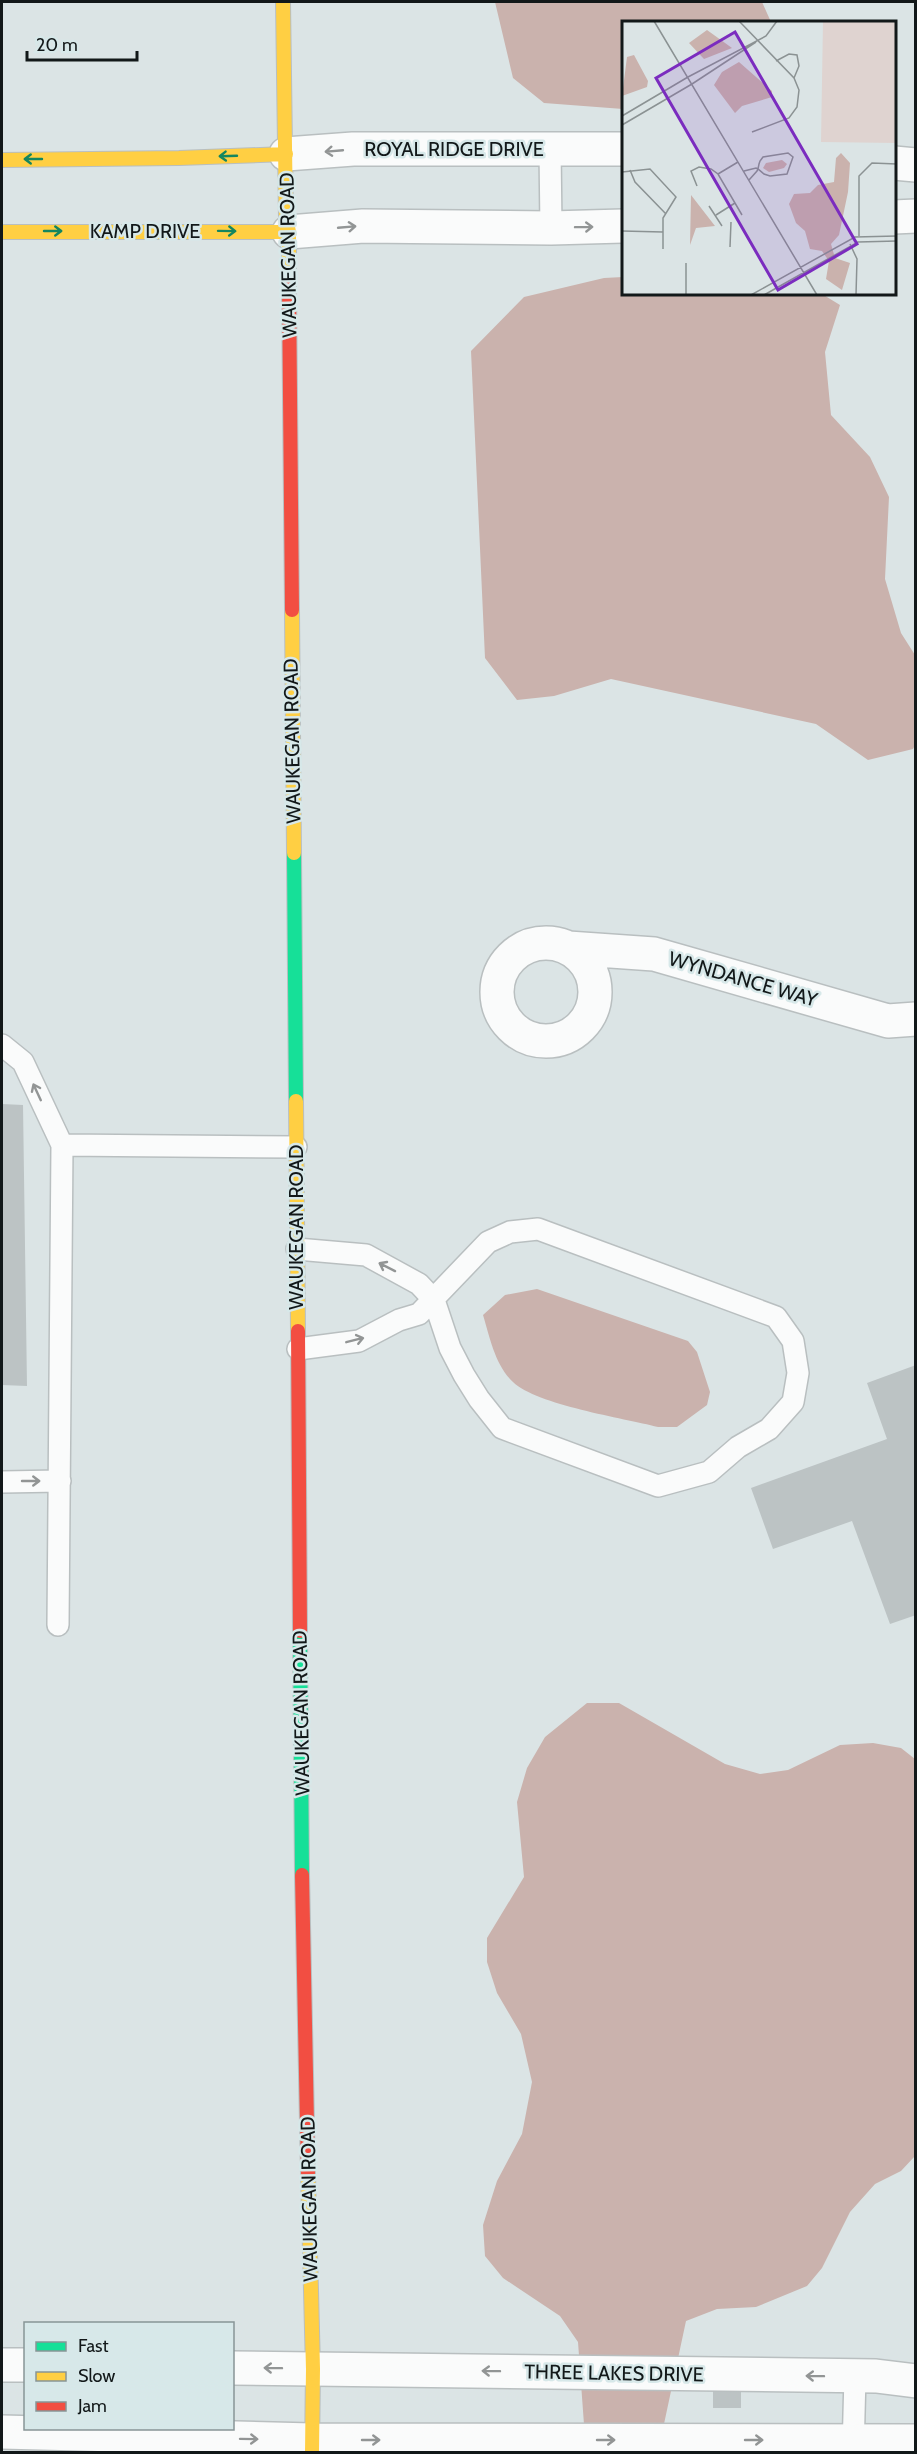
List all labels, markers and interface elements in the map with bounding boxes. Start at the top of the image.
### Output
inset map [622,21,896,296]
scale bar [27,24,136,62]
text: 20 m [36,34,78,56]
street label: ROYAL RIDGE DRIVE [364,137,544,161]
one-way arrow [324,145,344,156]
one-way arrow [218,151,238,162]
one-way arrow [23,154,43,165]
street label: WAUKEGAN ROAD [275,172,301,338]
street label: KAMP DRIVE [90,219,200,243]
one-way arrow [337,221,357,232]
one-way arrow [574,221,594,232]
one-way arrow [43,225,63,237]
one-way arrow [216,225,236,237]
street label: WAUKEGAN ROAD [279,658,305,824]
street label: WYNDANCE WAY [666,946,821,1012]
one-way arrow [31,1083,42,1102]
street label: WAUKEGAN ROAD [284,1144,308,1310]
one-way arrow [378,1261,396,1272]
one-way arrow [345,1334,364,1346]
one-way arrow [20,1475,40,1487]
street label: WAUKEGAN ROAD [288,1630,314,1796]
street label: WAUKEGAN ROAD [296,2116,322,2282]
legend [24,2322,234,2430]
text: Fast [78,2335,109,2357]
street label: THREE LAKES DRIVE [524,2359,704,2387]
one-way arrow [263,2362,283,2374]
text: Slow [78,2365,115,2387]
one-way arrow [482,2365,502,2377]
one-way arrow [806,2370,826,2382]
text: Jam [77,2395,107,2417]
one-way arrow [238,2433,258,2444]
one-way arrow [360,2434,380,2446]
one-way arrow [596,2434,616,2446]
one-way arrow [744,2434,764,2446]

